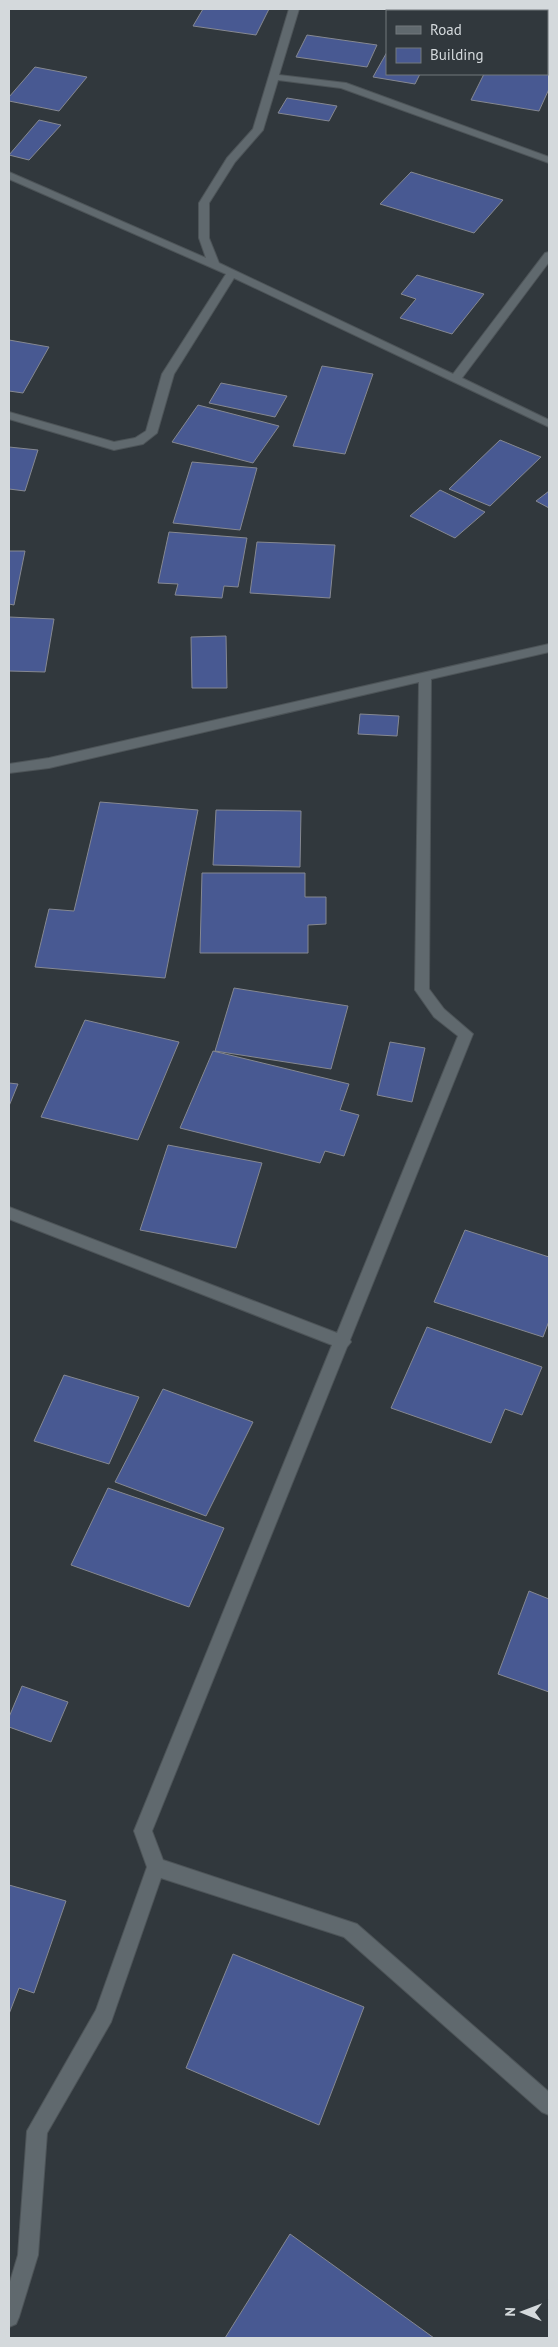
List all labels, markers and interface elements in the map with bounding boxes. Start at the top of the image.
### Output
legend [386,10,548,75]
text: Road [430,20,462,39]
text: Building [430,45,484,64]
north arrow [498,2287,548,2337]
text: N [501,2307,519,2317]

